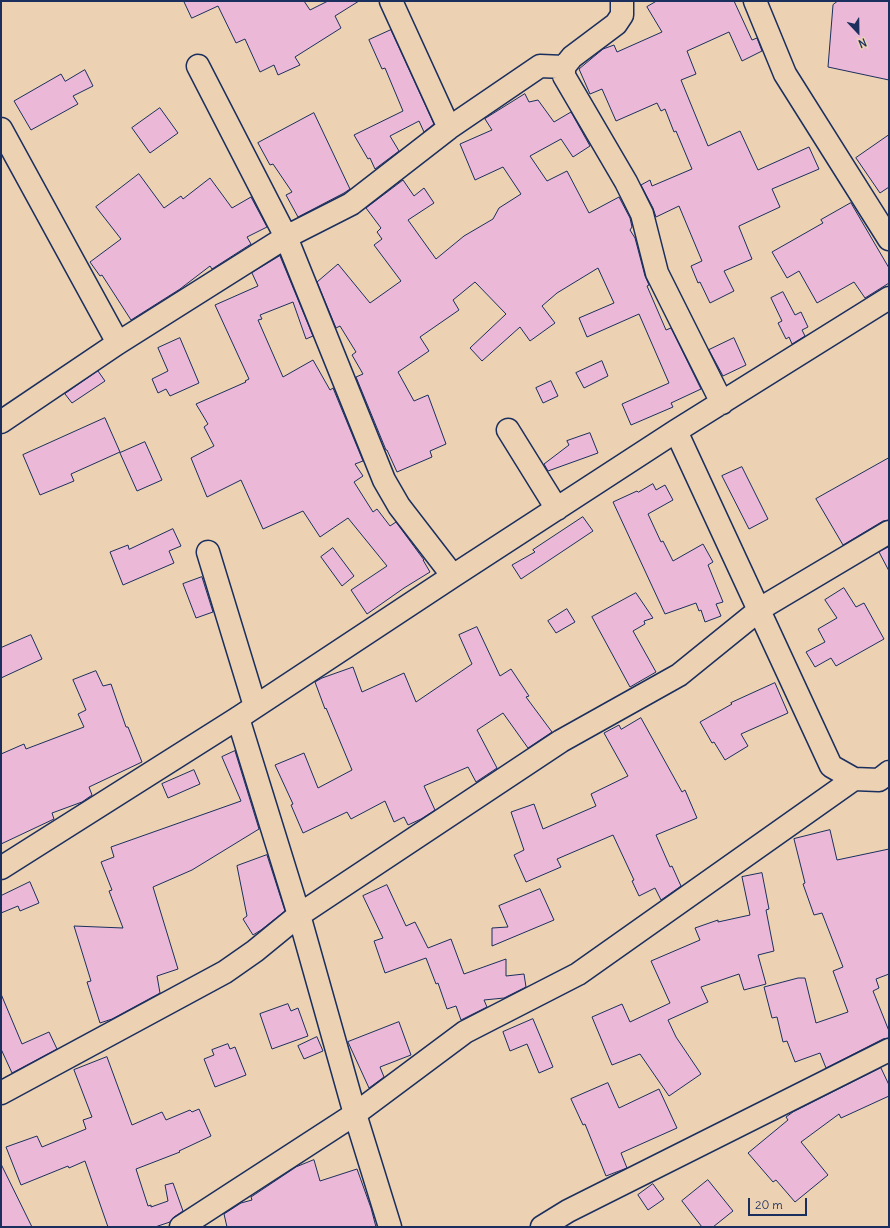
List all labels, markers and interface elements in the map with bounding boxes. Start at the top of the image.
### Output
north arrow [838,12,878,52]
text: N [856,35,869,51]
scale bar [750,1190,809,1216]
text: 20 m [755,1197,783,1212]

